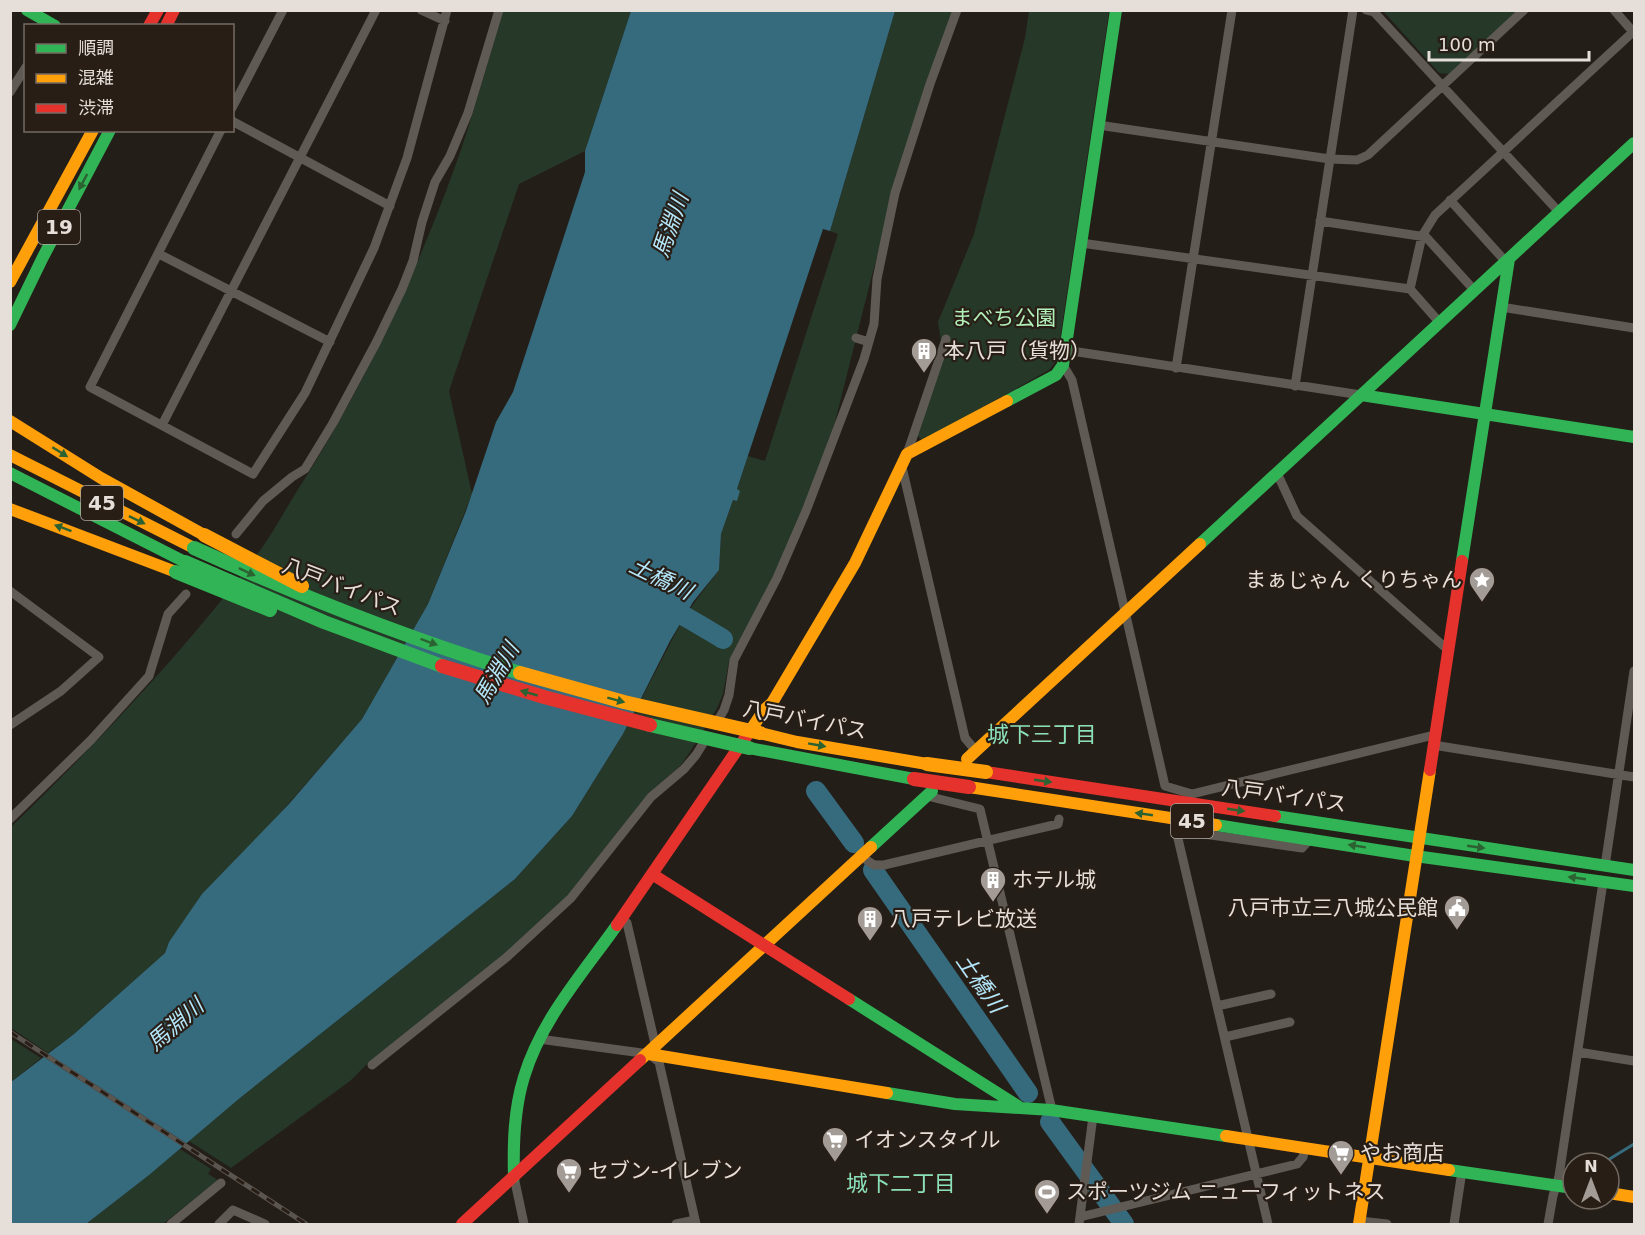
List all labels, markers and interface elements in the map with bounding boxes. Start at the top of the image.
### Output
legend [24,24,234,132]
scale bar [1429,24,1590,62]
text: 100 m [1438,34,1496,55]
text: 順調 [78,37,114,58]
text: 混雑 [78,67,114,88]
text: 渋滞 [78,97,114,118]
one-way arrow [78,174,88,191]
water label: 馬淵川 [648,188,694,260]
road number: 19 [38,210,80,244]
park label: まべち公園 [952,306,1057,330]
building icon: 本八戸（貨物） [909,336,939,374]
place label: 本八戸（貨物） [944,339,1091,363]
one-way arrow [52,446,68,457]
road number: 45 [81,486,123,520]
one-way arrow [129,515,146,525]
one-way arrow [53,523,71,533]
street label: 八戸バイパス [279,553,405,621]
water label: 土橋川 [626,553,698,605]
place icon: まぁじゃん くりちゃん [1467,565,1497,603]
one-way arrow [239,568,256,577]
place label: まぁじゃん くりちゃん [1245,568,1462,592]
water label: 馬淵川 [469,637,525,708]
one-way arrow [421,638,439,648]
one-way arrow [520,688,538,697]
one-way arrow [607,696,625,705]
street label: 八戸バイパス [741,696,869,744]
district label: 城下三丁目 [987,722,1097,747]
one-way arrow [808,741,827,750]
street label: 八戸バイパス [1220,775,1348,817]
one-way arrow [1034,777,1053,786]
road number: 45 [1171,804,1213,838]
one-way arrow [1227,805,1246,814]
one-way arrow [1134,809,1153,818]
one-way arrow [1348,842,1367,851]
one-way arrow [1466,842,1485,851]
building icon: ホテル城 [978,865,1008,903]
place label: ホテル城 [1012,868,1096,892]
one-way arrow [1567,874,1586,883]
public building icon: 八戸市立三八城公民館 [1442,893,1472,931]
place label: 八戸市立三八城公民館 [1228,896,1438,920]
building icon: 八戸テレビ放送 [855,904,885,942]
place label: 八戸テレビ放送 [890,907,1037,931]
water label: 土橋川 [951,949,1011,1019]
water label: 馬淵川 [142,992,210,1055]
supermarket icon: イオンスタイル [820,1125,850,1163]
place label: イオンスタイル [854,1128,1001,1152]
supermarket icon: やお商店 [1326,1138,1356,1176]
place label: やお商店 [1360,1141,1444,1165]
north arrow [1561,1151,1621,1211]
supermarket icon: セブン-イレブン [554,1156,584,1194]
text: N [1584,1157,1598,1176]
place label: セブン-イレブン [588,1159,743,1183]
district label: 城下二丁目 [846,1171,956,1196]
sports icon: スポーツジム ニューフィットネス [1032,1177,1062,1215]
place label: スポーツジム ニューフィットネス [1066,1180,1386,1204]

